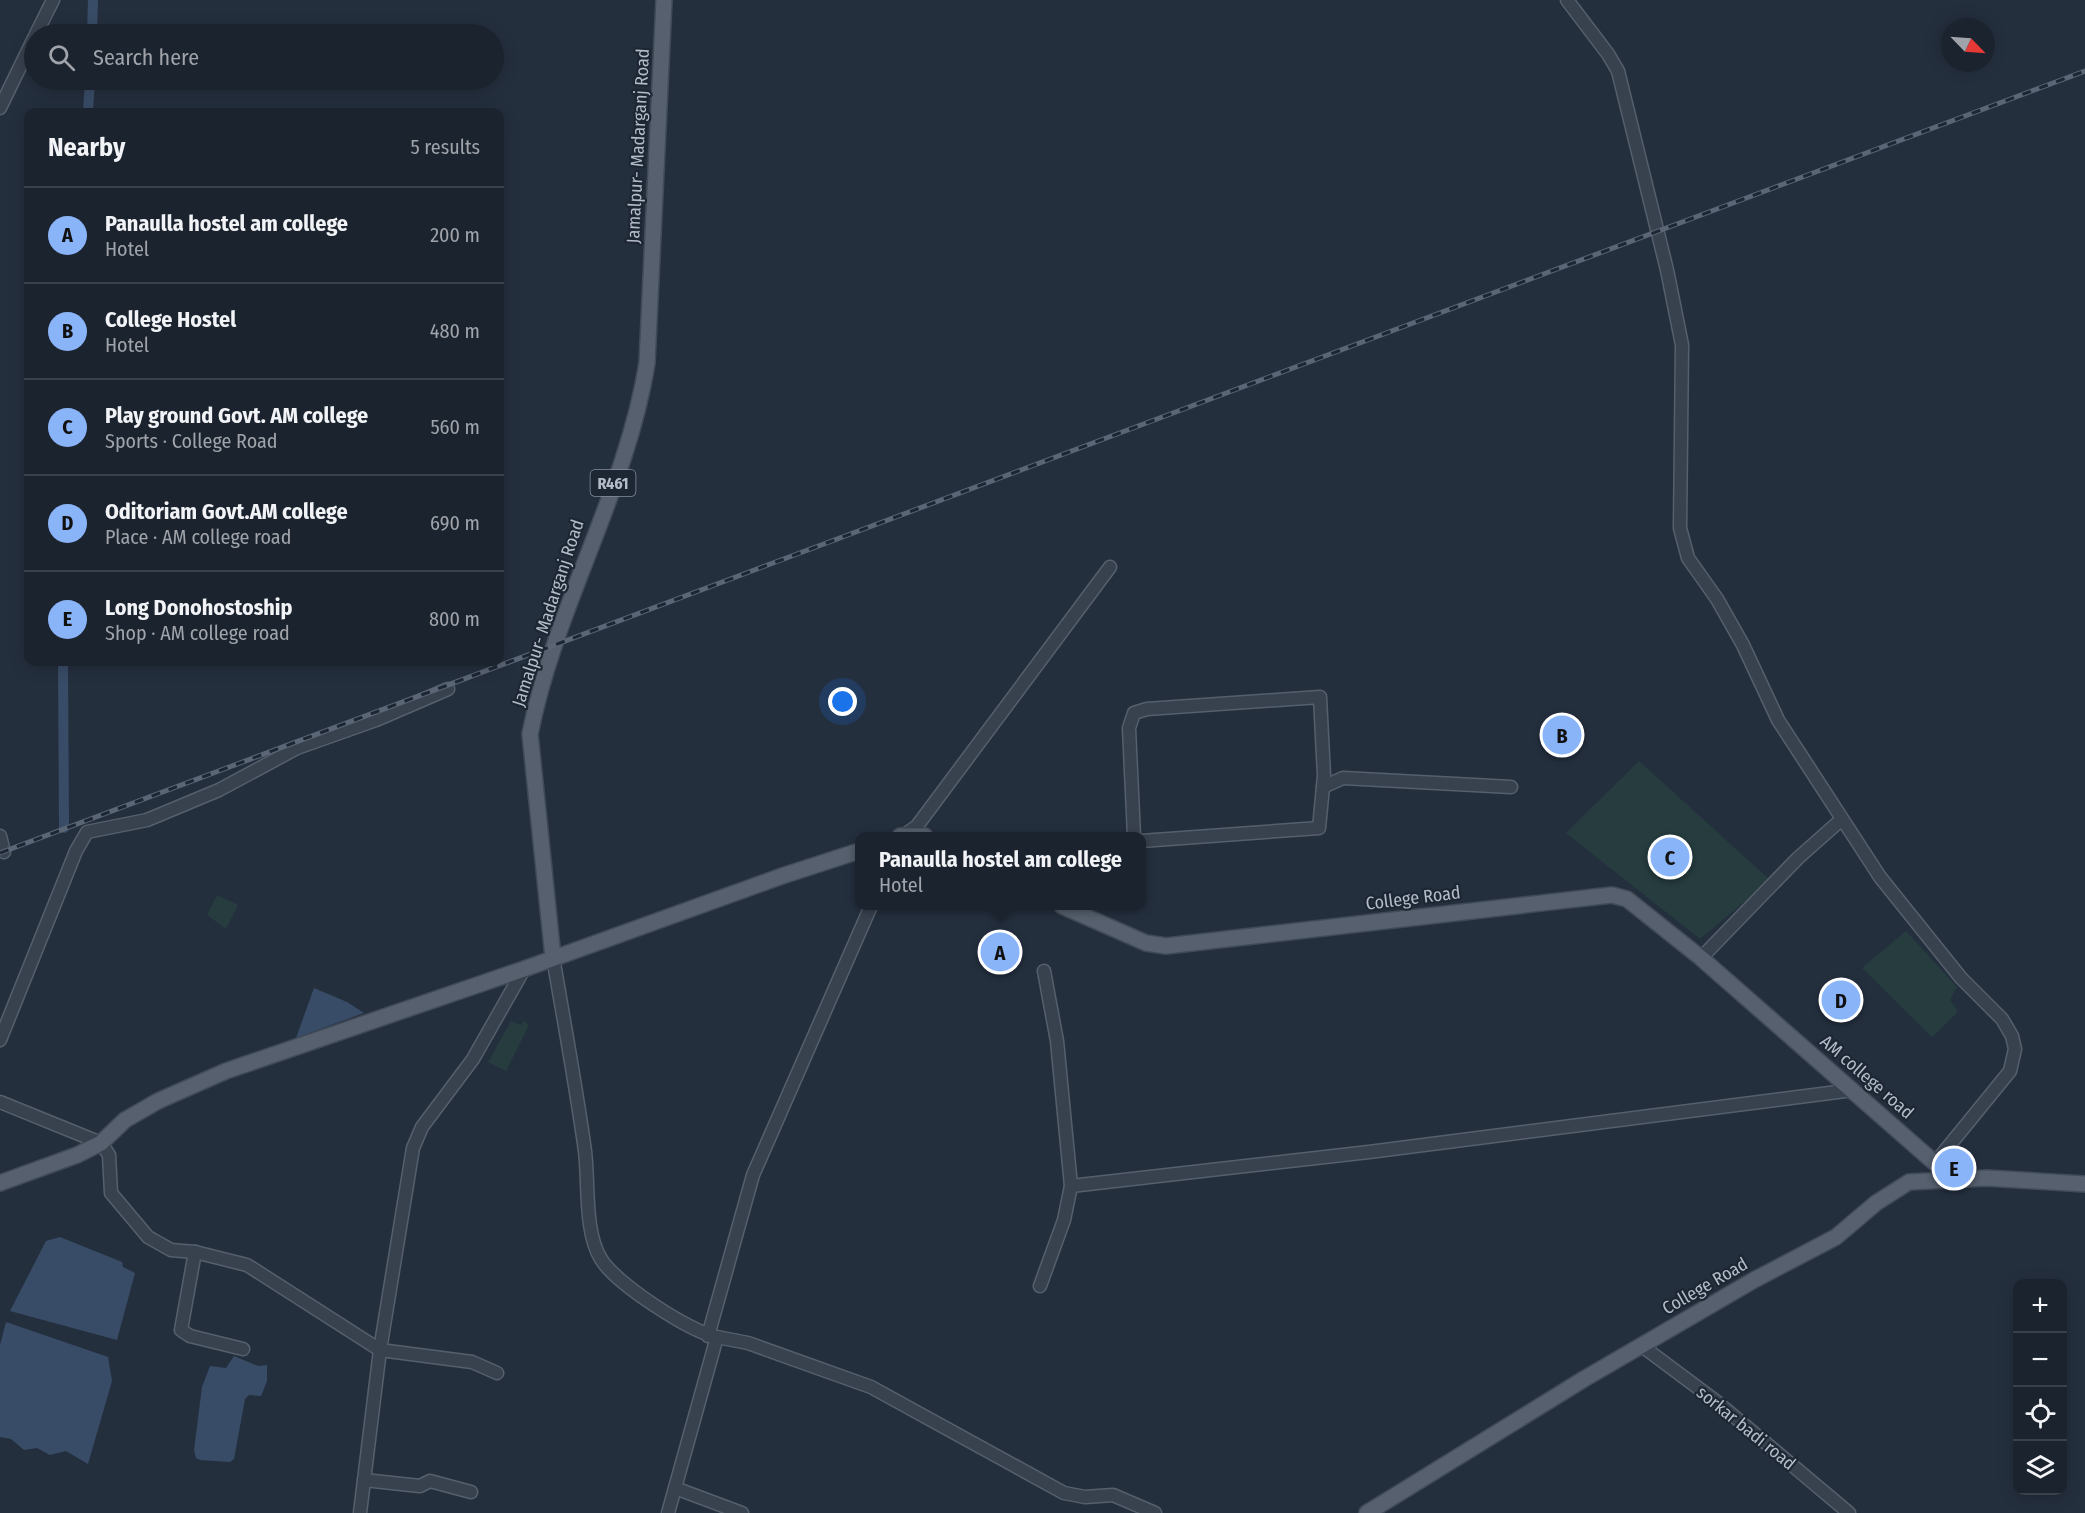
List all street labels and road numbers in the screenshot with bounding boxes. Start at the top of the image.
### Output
street label: Jamalpur- Madarganj Road [622,48,654,244]
road number: R461 [590,470,636,496]
street label: Jamalpur- Madarganj Road [507,517,589,709]
street label: College Road [1364,881,1462,915]
street label: AM college road [1816,1030,1918,1124]
street label: College Road [1658,1253,1752,1319]
street label: sorkar badi road [1692,1381,1800,1475]

